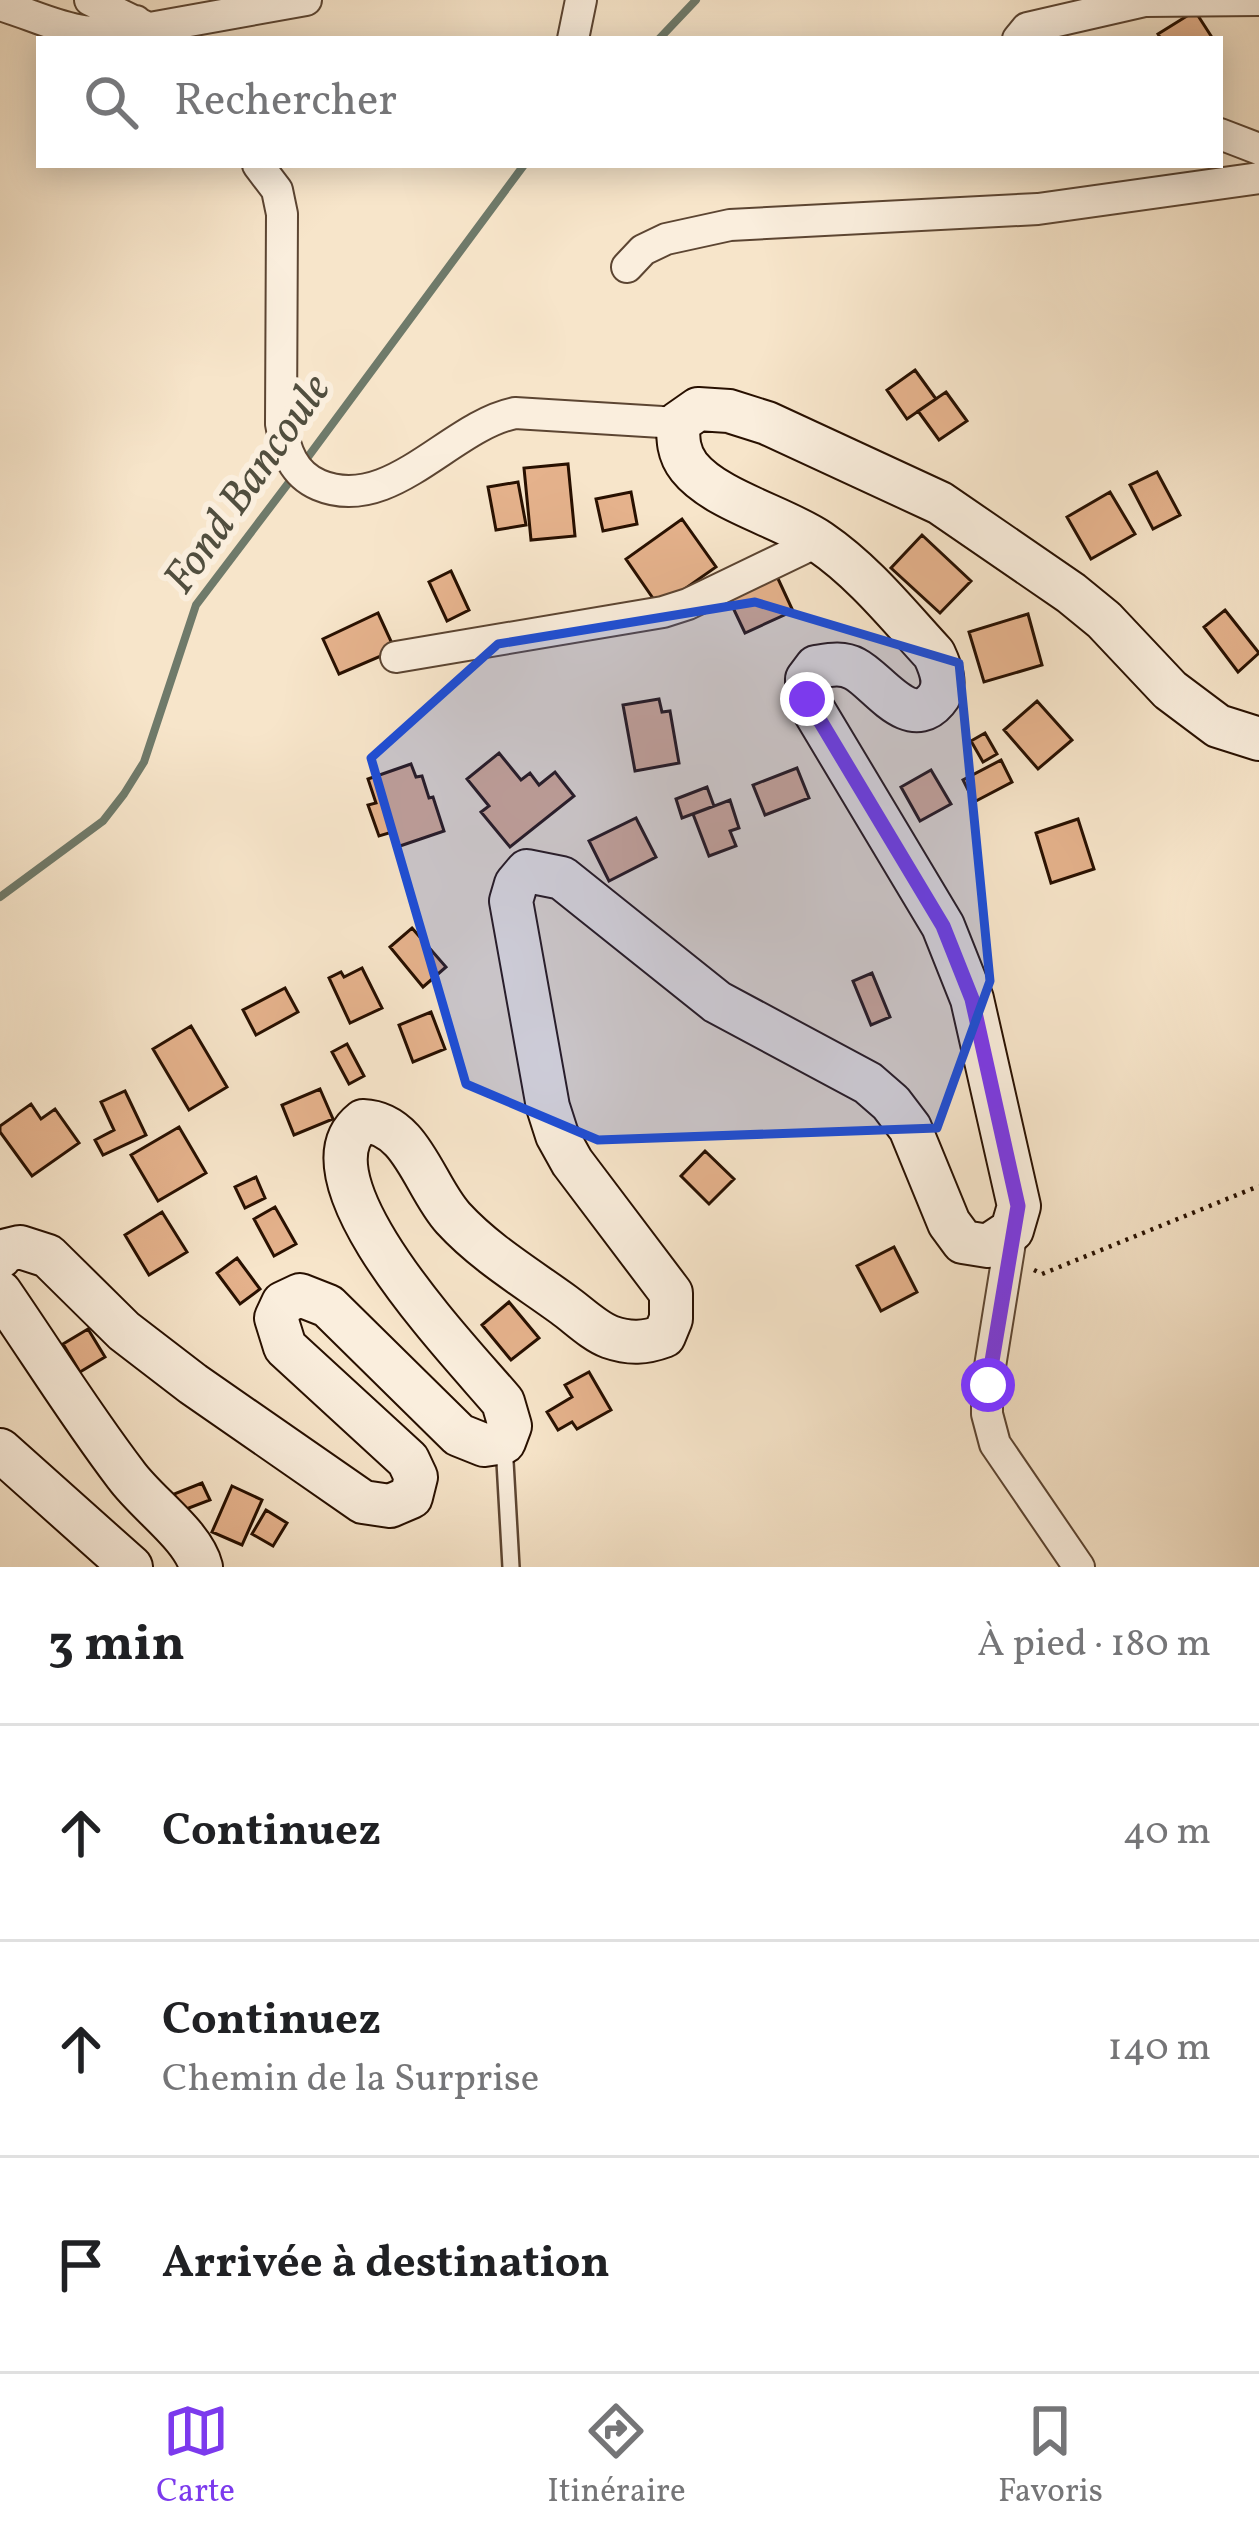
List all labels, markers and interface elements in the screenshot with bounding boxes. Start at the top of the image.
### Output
search box [36,36,1223,168]
icon: search [78,69,144,135]
text: Rechercher [174,71,397,134]
water label: Fond Bancoule [150,362,348,608]
route end [780,672,834,726]
route start [961,1358,1015,1412]
text: 3 min [48,1610,185,1681]
text: À pied · 180 m [977,1618,1211,1672]
icon: ahead [48,1800,114,1866]
text: Continuez [162,1801,381,1864]
text: 40 m [1123,1806,1211,1860]
text: Continuez [162,1990,381,2053]
icon: ahead [48,2016,114,2082]
text: 140 m [1108,2022,1211,2076]
text: Chemin de la Surprise [162,2053,539,2107]
icon: arrive [48,2232,114,2298]
text: Arrivée à destination [162,2233,610,2296]
tab: Carte [156,2398,235,2516]
tab: Itinéraire [547,2398,686,2516]
tab: Favoris [998,2398,1103,2516]

